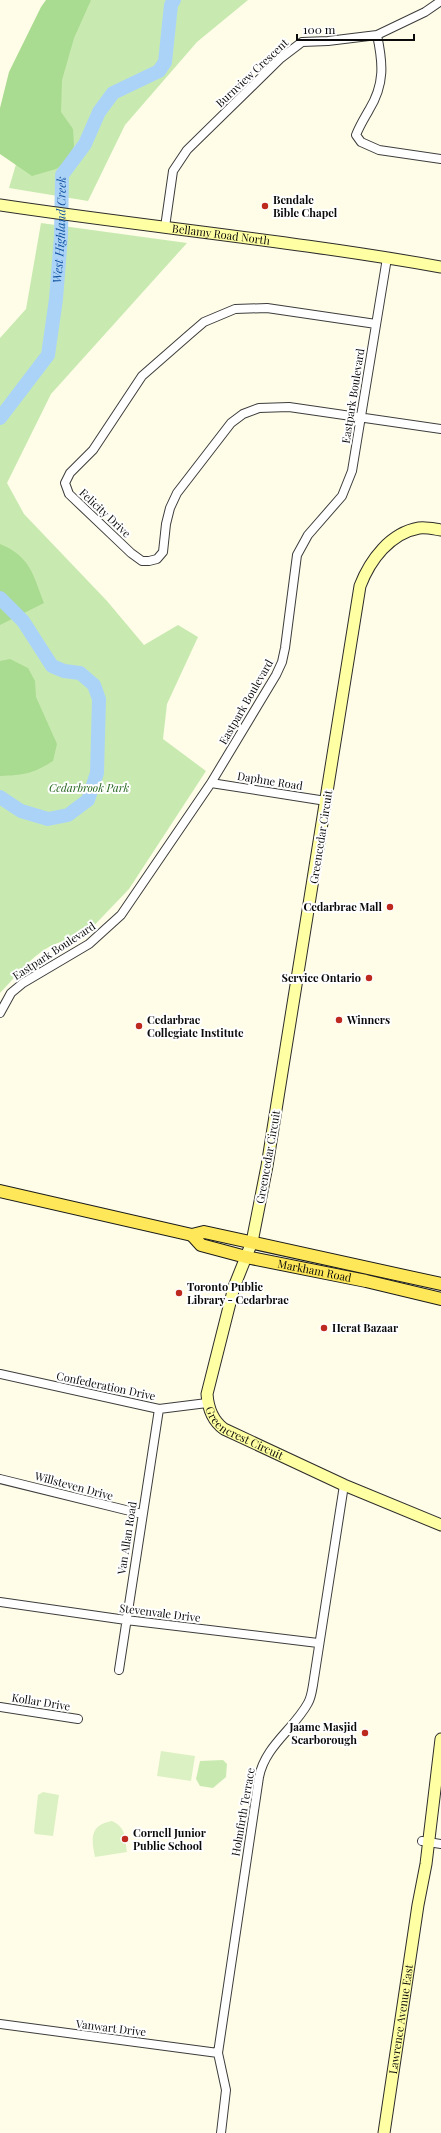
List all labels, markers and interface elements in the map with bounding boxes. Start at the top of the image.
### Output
scale bar [297,16,414,42]
text: 100 m [303,21,336,37]
street label: Burnview Crescent [212,35,291,110]
water label: West Highland Creek [48,176,69,284]
place label: Bendale Bible Chapel [273,192,338,220]
marker: Bendale Bible Chapel [260,201,270,211]
street label: Bellamy Road North [171,220,272,248]
street label: Eastpark Boulevard [338,347,368,444]
street label: Felicity Drive [76,485,135,541]
street label: Eastpark Boulevard [215,656,276,747]
street label: Daphne Road [236,768,305,793]
park label: Cedarbrook Park [49,780,129,795]
street label: Greencedar Circuit [306,789,335,885]
place label: Cedarbrae Mall [303,899,383,914]
marker: Cedarbrae Mall [385,902,395,912]
street label: Eastpark Boulevard [9,918,99,983]
place label: Service Ontario [281,970,361,985]
marker: Service Ontario [364,973,374,983]
place label: Cedarbrae Collegiate Institute [147,1012,244,1040]
place label: Winners [346,1012,390,1027]
marker: Winners [334,1015,344,1025]
marker: Cedarbrae Collegiate Institute [134,1021,144,1031]
street label: Greencedar Circuit [252,1109,283,1205]
street label: Markham Road [276,1256,354,1285]
place label: Toronto Public Library - Cedarbrae [187,1279,289,1307]
marker: Toronto Public Library - Cedarbrae [174,1288,184,1298]
place label: Herat Bazaar [332,1320,399,1335]
marker: Herat Bazaar [319,1323,329,1333]
street label: Confederation Drive [55,1368,157,1403]
street label: Greencrest Circuit [202,1404,286,1463]
street label: Willsteven Drive [32,1468,115,1503]
street label: Van Allan Road [113,1500,140,1576]
street label: Stevenvale Drive [119,1600,202,1625]
street label: Kollar Drive [11,1689,72,1714]
place label: Jaame Masjid Scarborough [289,1719,357,1747]
marker: Jaame Masjid Scarborough [360,1728,370,1738]
street label: Holmfirth Terrace [227,1766,258,1857]
place label: Cornell Junior Public School [133,1825,207,1853]
marker: Cornell Junior Public School [120,1834,130,1844]
street label: Lawrence Avenue East [385,1963,416,2075]
street label: Vanwart Drive [74,2016,147,2039]

